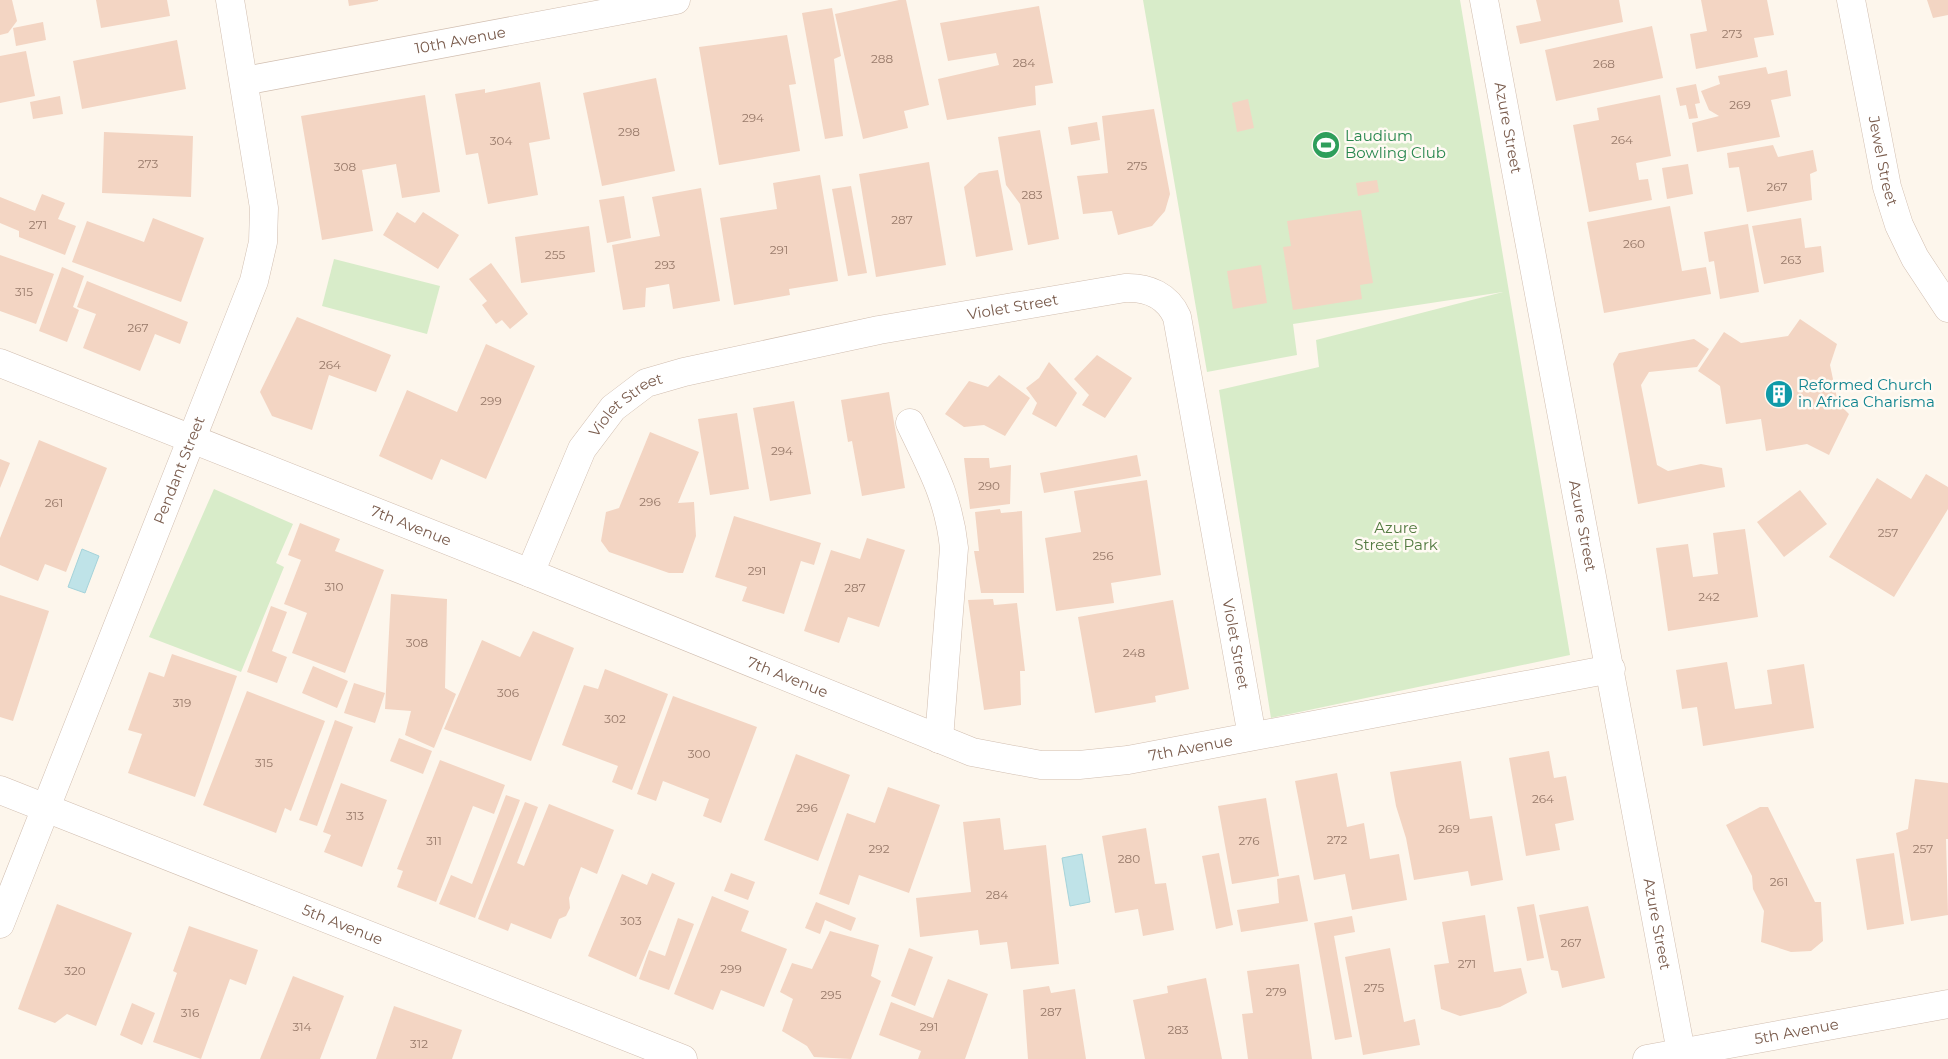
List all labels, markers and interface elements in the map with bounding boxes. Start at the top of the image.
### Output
street label: 10th Avenue [413,22,507,58]
house number: 273 [1722,26,1742,41]
house number: 288 [871,51,893,66]
house number: 284 [1013,55,1035,70]
house number: 268 [1593,56,1615,71]
street label: Azure Street [1491,80,1526,175]
house number: 269 [1729,97,1751,112]
house number: 294 [742,110,764,125]
street label: Jewel Street [1864,113,1902,208]
house number: 298 [618,124,640,139]
place label: Laudium Bowling Club [1345,126,1446,162]
sports icon: Laudium Bowling Club [1311,130,1341,160]
house number: 264 [1611,132,1633,147]
house number: 304 [490,133,512,148]
house number: 273 [138,156,158,171]
house number: 275 [1127,158,1147,173]
house number: 308 [334,159,357,174]
house number: 267 [1766,179,1788,194]
house number: 283 [1021,187,1043,202]
house number: 287 [891,212,913,227]
house number: 271 [29,217,47,232]
house number: 260 [1623,236,1645,251]
house number: 291 [770,242,788,257]
house number: 255 [545,247,565,262]
house number: 263 [1781,252,1802,267]
house number: 293 [655,257,676,272]
house number: 315 [15,284,33,299]
street label: Violet Street [966,290,1060,324]
house number: 267 [127,320,149,335]
house number: 264 [319,357,341,372]
street label: Violet Street [585,369,665,441]
place label: Reformed Church in Africa Charisma [1798,375,1935,411]
building icon: Reformed Church in Africa Charisma [1764,379,1794,409]
house number: 299 [480,393,502,408]
street label: Pendant Street [149,413,209,527]
house number: 294 [771,443,793,458]
house number: 290 [978,478,1000,493]
street label: Azure Street [1565,478,1601,573]
house number: 296 [639,494,661,509]
house number: 261 [45,495,63,510]
street label: 7th Avenue [368,501,454,550]
park label: Azure Street Park [1354,518,1438,554]
house number: 257 [1878,525,1898,540]
house number: 256 [1093,548,1113,563]
house number: 291 [748,563,766,578]
house number: 310 [324,579,344,594]
house number: 287 [844,580,866,595]
house number: 242 [1698,589,1720,604]
street label: Violet Street [1219,597,1254,691]
house number: 308 [406,635,429,650]
house number: 248 [1123,645,1145,660]
street label: 7th Avenue [745,652,831,702]
house number: 306 [497,685,519,700]
house number: 319 [173,695,191,710]
house number: 302 [604,711,626,726]
street label: 7th Avenue [1147,730,1234,765]
house number: 300 [688,746,710,761]
house number: 315 [255,755,273,770]
house number: 264 [1532,791,1554,806]
house number: 296 [796,800,818,815]
house number: 313 [346,808,364,823]
house number: 269 [1438,821,1460,836]
house number: 272 [1327,832,1348,847]
house number: 311 [426,833,442,848]
house number: 276 [1239,833,1259,848]
house number: 292 [869,841,890,856]
house number: 257 [1913,841,1933,856]
house number: 280 [1118,851,1140,866]
house number: 261 [1770,874,1788,889]
street label: Azure Street [1640,877,1675,971]
house number: 284 [986,887,1008,902]
street label: 5th Avenue [299,900,386,949]
house number: 303 [620,913,642,928]
house number: 267 [1560,935,1582,950]
house number: 271 [1458,956,1476,971]
house number: 299 [720,961,742,976]
house number: 320 [64,963,86,978]
house number: 275 [1364,980,1384,995]
house number: 279 [1265,984,1287,999]
house number: 295 [821,987,842,1002]
house number: 287 [1040,1004,1062,1019]
house number: 316 [181,1005,199,1020]
street label: 5th Avenue [1753,1014,1840,1048]
house number: 314 [292,1019,312,1034]
house number: 291 [920,1019,938,1034]
house number: 283 [1167,1022,1189,1037]
house number: 312 [410,1036,428,1051]

